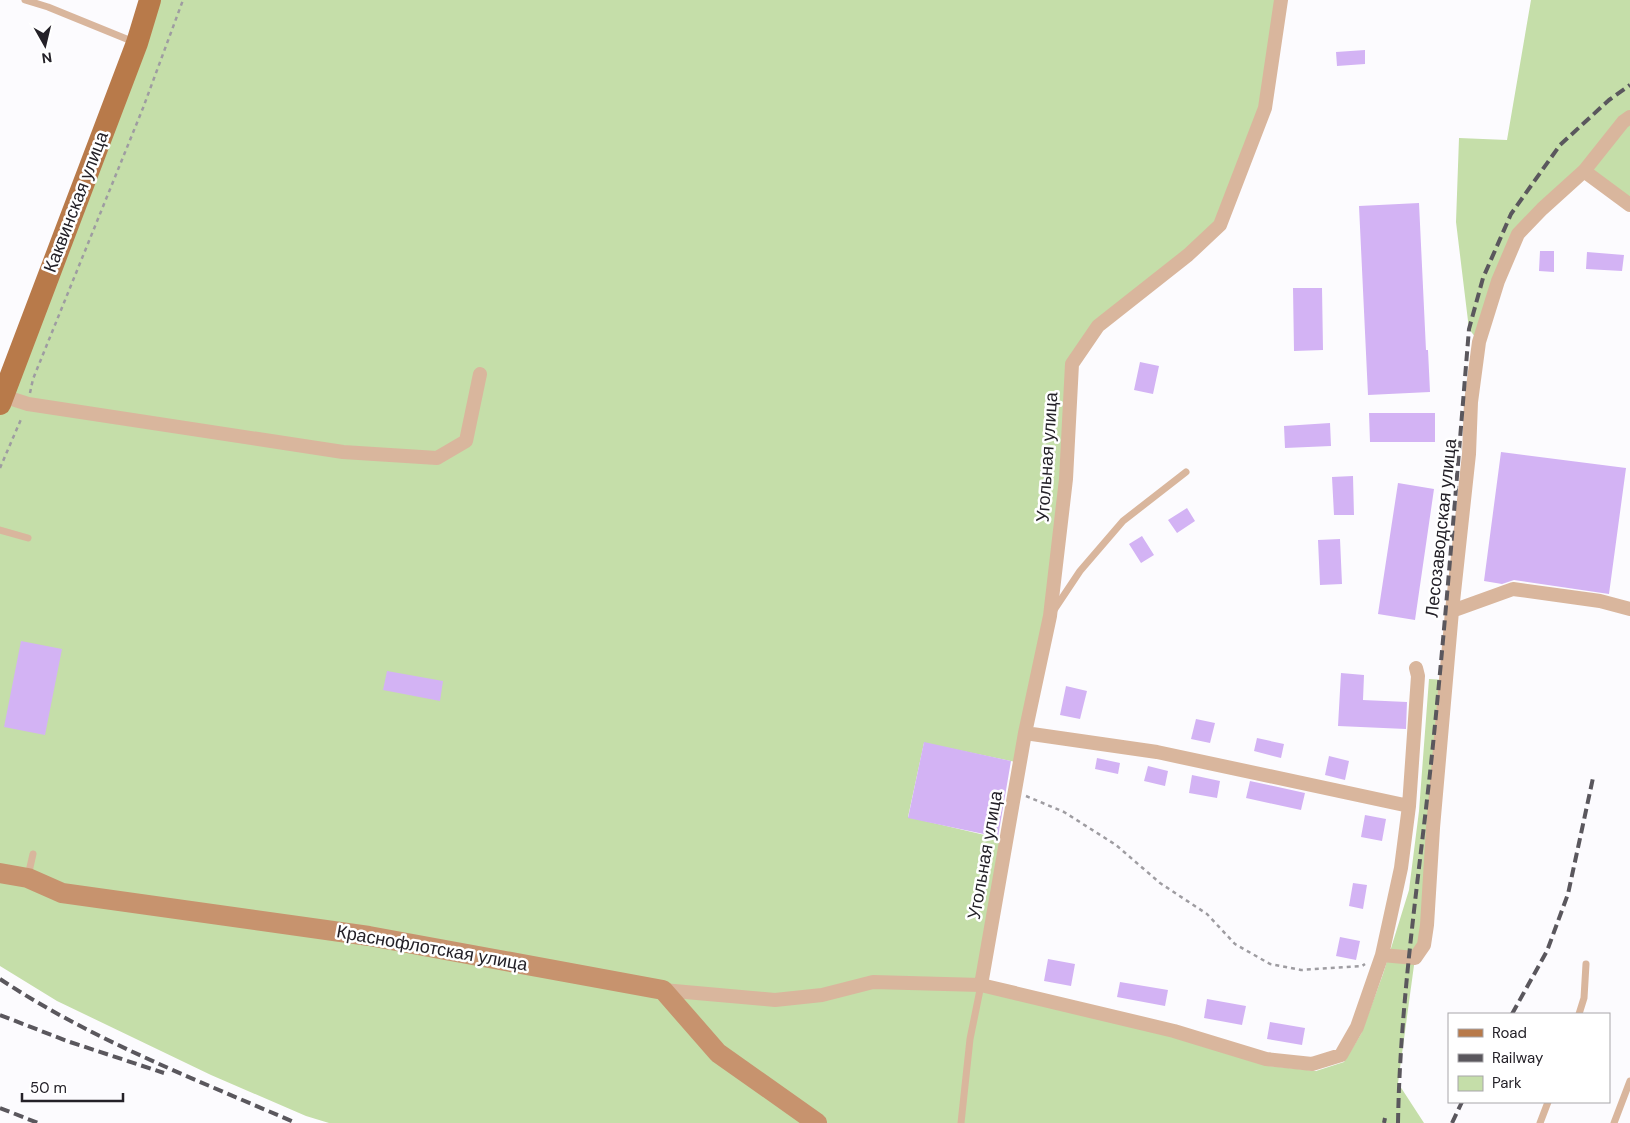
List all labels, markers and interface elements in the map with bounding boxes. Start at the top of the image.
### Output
north arrow [20,20,70,70]
text: N [40,48,53,67]
street label: Каквинская улица [38,127,114,276]
street label: Угольная улица [1030,390,1064,523]
street label: Лесозаводская улица [1420,436,1462,619]
street label: Угольная улица [962,788,1008,921]
street label: Краснофлотская улица [335,919,530,977]
legend [1448,1013,1610,1103]
text: Road [1492,1023,1527,1043]
text: Railway [1492,1048,1544,1068]
scale bar [22,1070,124,1102]
text: Park [1492,1073,1522,1093]
text: 50 m [30,1078,67,1098]

